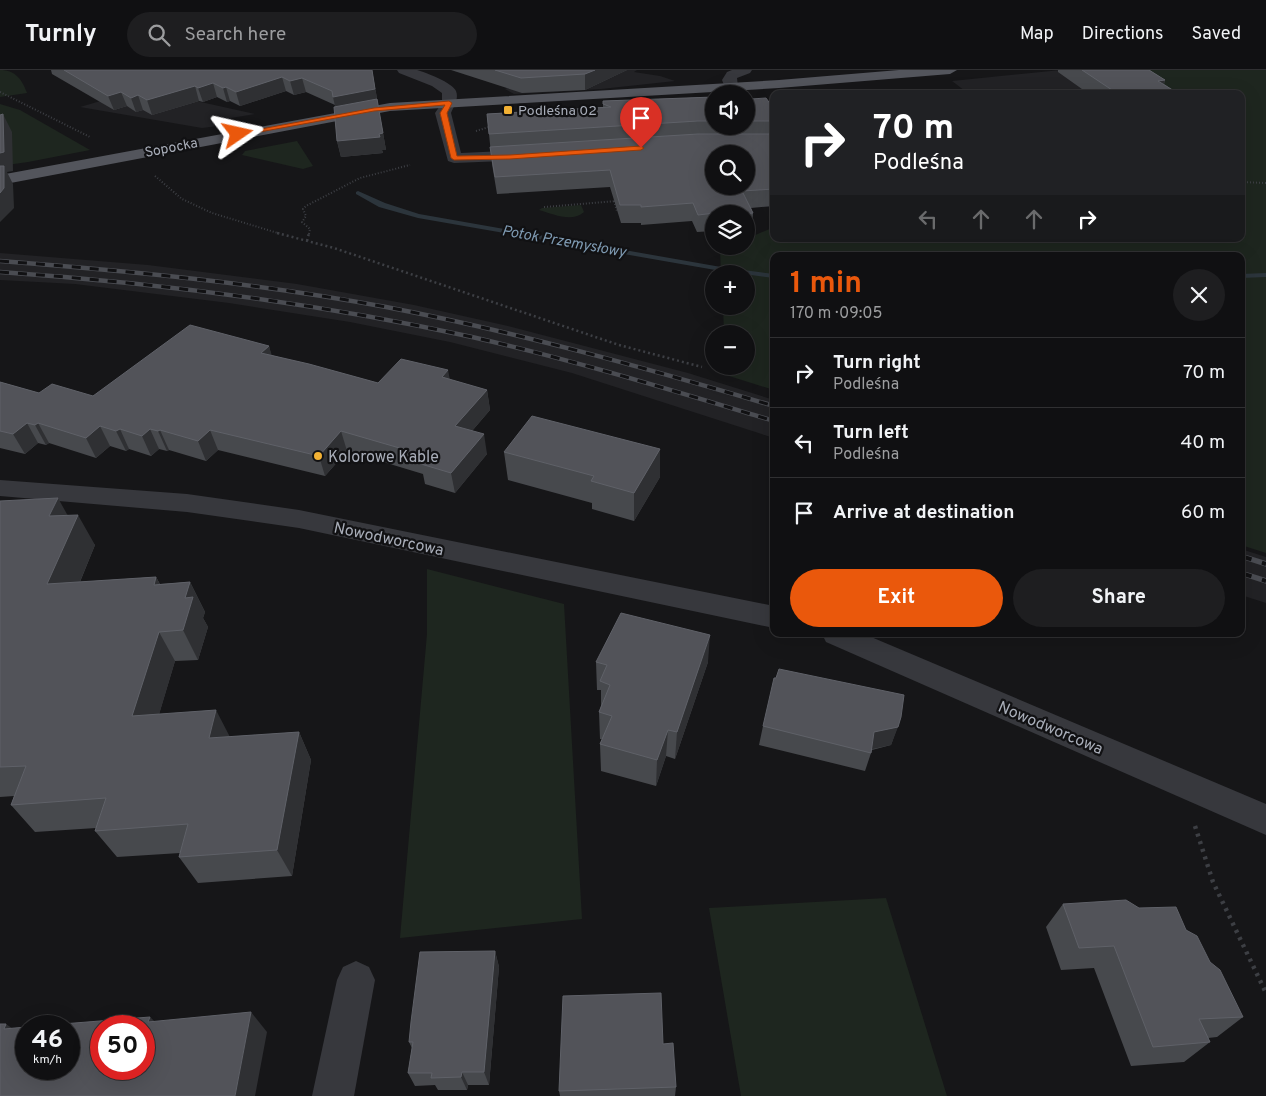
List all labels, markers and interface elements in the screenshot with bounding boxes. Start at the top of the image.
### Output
search box [127,12,477,57]
text: Turnly [25,20,97,50]
icon: search [145,21,173,49]
text: Search here [185,23,286,47]
text: Map [1020,23,1054,46]
text: Directions [1082,23,1164,46]
text: Saved [1192,23,1241,46]
map controls [705,85,755,375]
button: sound [705,85,755,135]
pin [620,97,662,148]
place label: Podleśna 02 [518,103,597,120]
marker: Podleśna 02 [502,104,514,116]
icon: arrive [627,104,655,132]
position arrow [211,107,263,159]
text: 70 m [873,107,954,151]
icon: right [790,110,855,175]
street label: Sopocka [143,135,199,162]
button: search [705,145,755,195]
text: Podleśna [873,150,964,177]
button: layers [705,205,755,255]
icon: left [914,205,942,233]
icon: ahead [967,205,995,233]
icon: ahead [1020,205,1048,233]
icon: right [1073,205,1101,233]
water label: Potok Przemysłowy [500,222,629,263]
button: + [705,265,755,315]
text: 1 min [790,266,862,303]
button: close [1173,269,1225,321]
text: 170 m · 09:05 [790,304,883,324]
button: − [705,325,755,375]
text: Turn right [833,351,921,375]
icon: right [790,359,818,387]
text: 70 m [1183,361,1225,385]
text: Podleśna [833,375,899,395]
text: Turn left [833,421,909,445]
icon: left [790,429,818,457]
text: 40 m [1180,431,1225,455]
text: Podleśna [833,445,899,465]
place label: Kolorowe Kable [328,448,439,468]
marker: Kolorowe Kable [312,450,324,462]
icon: arrive [790,499,818,527]
text: Arrive at destination [833,501,1014,525]
text: 60 m [1181,501,1225,525]
street label: Nowodworcowa [332,519,446,561]
button: Exit [790,569,1003,627]
button: Share [1013,569,1225,627]
street label: Nowodworcowa [995,698,1106,760]
speed limit sign: 50 [90,1015,155,1080]
text: 46 [32,1025,63,1057]
text: km/h [33,1052,62,1068]

